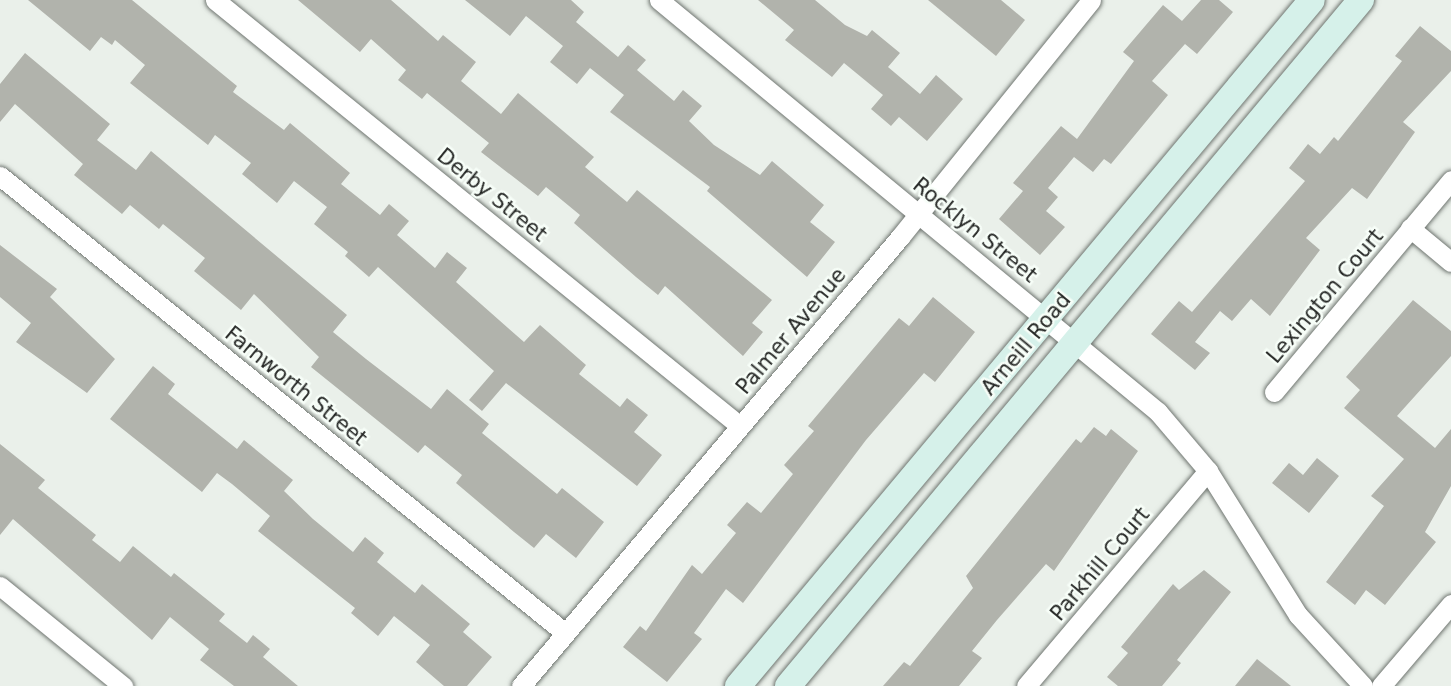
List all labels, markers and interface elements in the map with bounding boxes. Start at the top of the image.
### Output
street label: Derby Street [432,143,552,247]
street label: Rocklyn Street [908,172,1042,288]
street label: Lexington Court [1262,224,1388,368]
street label: Palmer Avenue [731,263,851,399]
street label: Arneill Road [976,288,1076,400]
street label: Farnworth Street [220,321,372,451]
street label: Parkhill Court [1045,502,1155,626]

